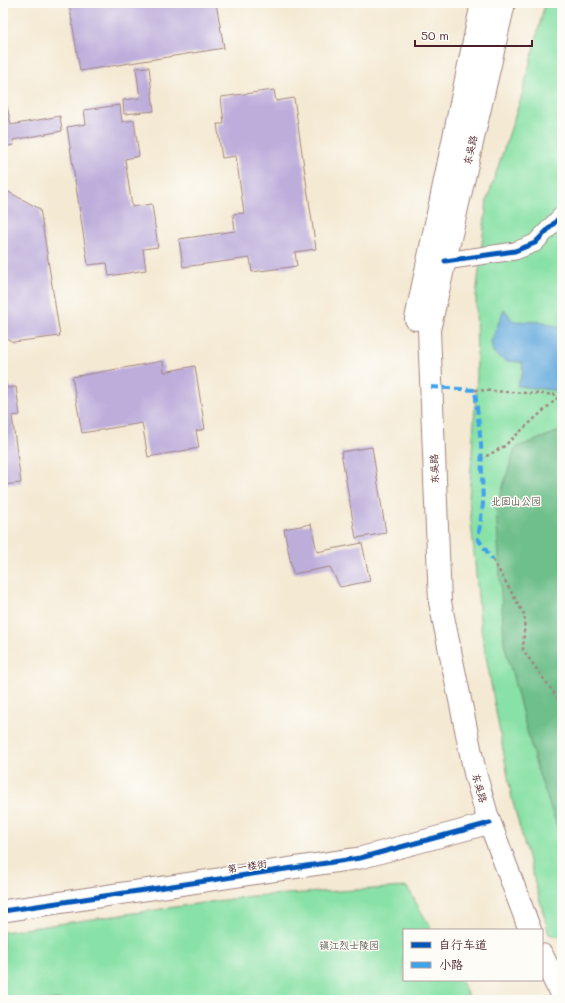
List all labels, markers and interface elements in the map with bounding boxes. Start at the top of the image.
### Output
scale bar [415,22,532,48]
text: 50 m [421,27,449,43]
street label: 东吴路 [460,134,480,166]
street label: 东吴路 [426,454,442,484]
park label: 北固山公园 [491,494,541,508]
street label: 东吴路 [469,772,491,804]
street label: 第一楼街 [226,856,268,876]
legend [403,929,543,981]
text: 自行车道 [439,936,487,952]
park label: 镇江烈士陵园 [319,938,379,952]
text: 小路 [439,956,463,972]

